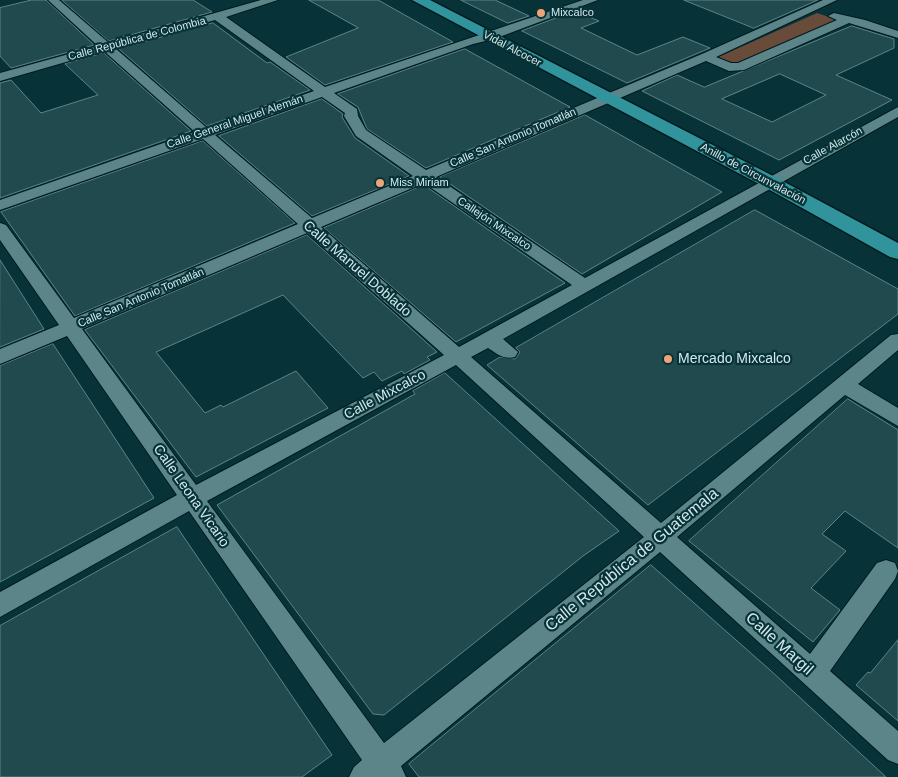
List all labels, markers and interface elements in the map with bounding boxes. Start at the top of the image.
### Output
place label: Mixcalco [551,6,594,20]
marker: Mixcalco [535,7,547,19]
street label: Calle República de Colombia [67,14,207,64]
street label: Vidal Alcocer [481,28,543,70]
street label: Calle General Miguel Alemán [165,92,305,152]
street label: Calle San Antonio Tomatlán [448,105,578,171]
street label: Calle Alarcón [801,124,865,168]
street label: Anillo de Circunvalación [698,141,808,207]
place label: Miss Miriam [390,176,449,190]
marker: Miss Miriam [374,177,386,189]
street label: Callejón Mixcalco [455,195,533,253]
street label: Calle Manuel Doblado [300,217,414,321]
street label: Calle San Antonio Tomatlán [76,265,206,331]
place label: Mercado Mixcalco [678,351,791,367]
marker: Mercado Mixcalco [662,353,674,365]
street label: Calle Mixcalco [341,366,429,424]
street label: Calle Leona Vicario [149,442,233,550]
street label: Calle República de Guatemala [542,484,722,636]
street label: Calle Margil [741,609,817,679]

